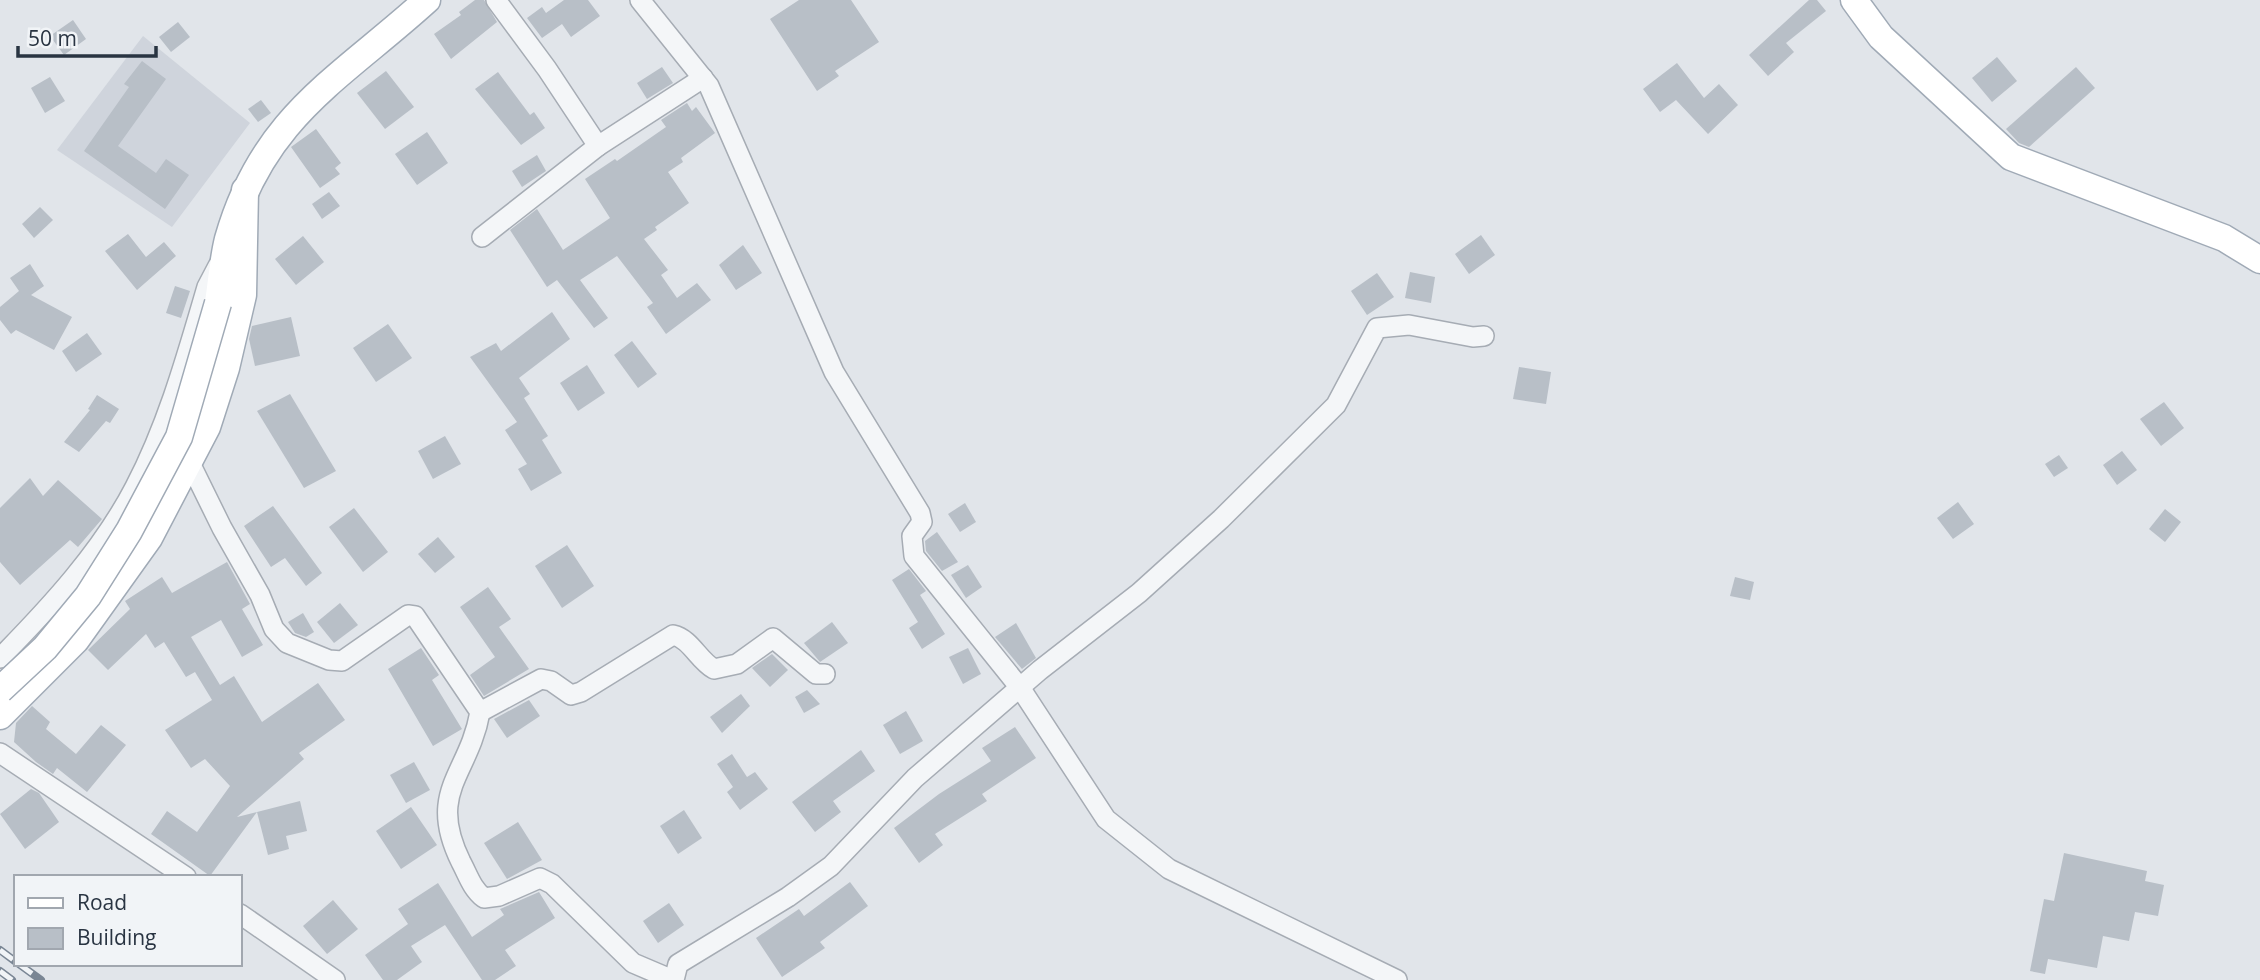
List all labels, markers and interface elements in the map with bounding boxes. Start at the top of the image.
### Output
scale bar [18,14,156,58]
text: 50 m [28,24,77,52]
legend [14,875,242,966]
text: Road [77,888,127,916]
text: Building [77,923,156,951]

